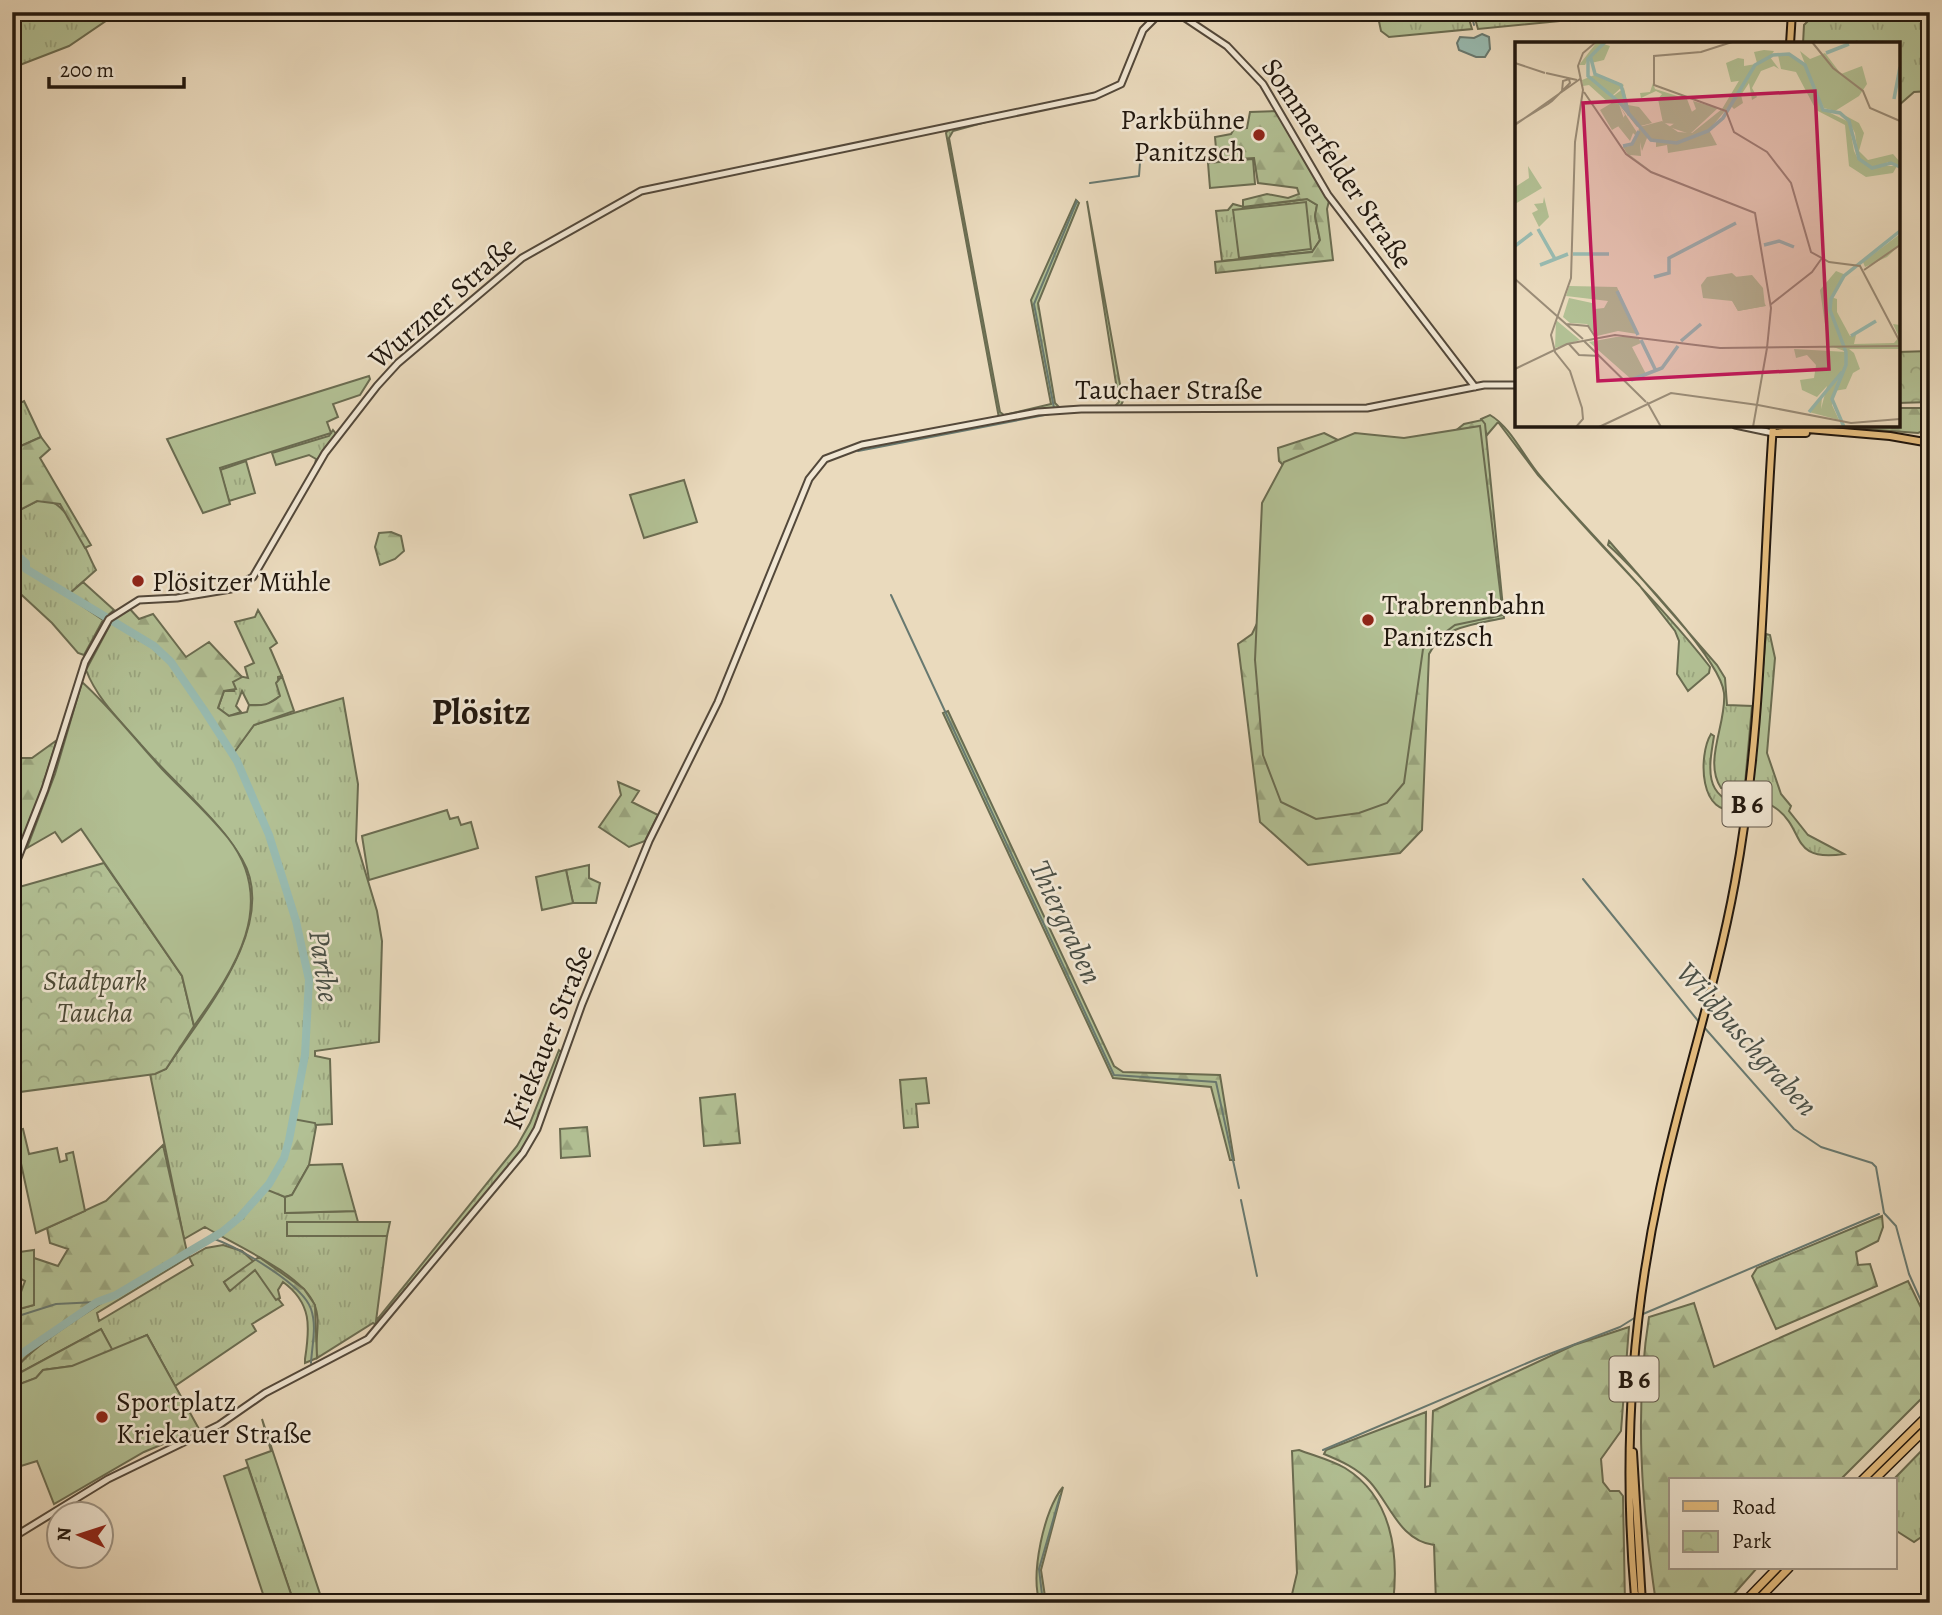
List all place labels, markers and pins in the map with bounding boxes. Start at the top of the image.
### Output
place label: Parkbühne Panitzsch [1120,101,1245,171]
marker: Parkbühne Panitzsch [1251,127,1267,143]
place label: Plösitzer Mühle [152,563,331,601]
marker: Plösitzer Mühle [130,573,146,589]
place label: Trabrennbahn Panitzsch [1382,586,1545,656]
marker: Trabrennbahn Panitzsch [1360,612,1376,628]
place label: Sportplatz Kriekauer Straße [116,1383,312,1453]
marker: Sportplatz Kriekauer Straße [94,1409,110,1425]

